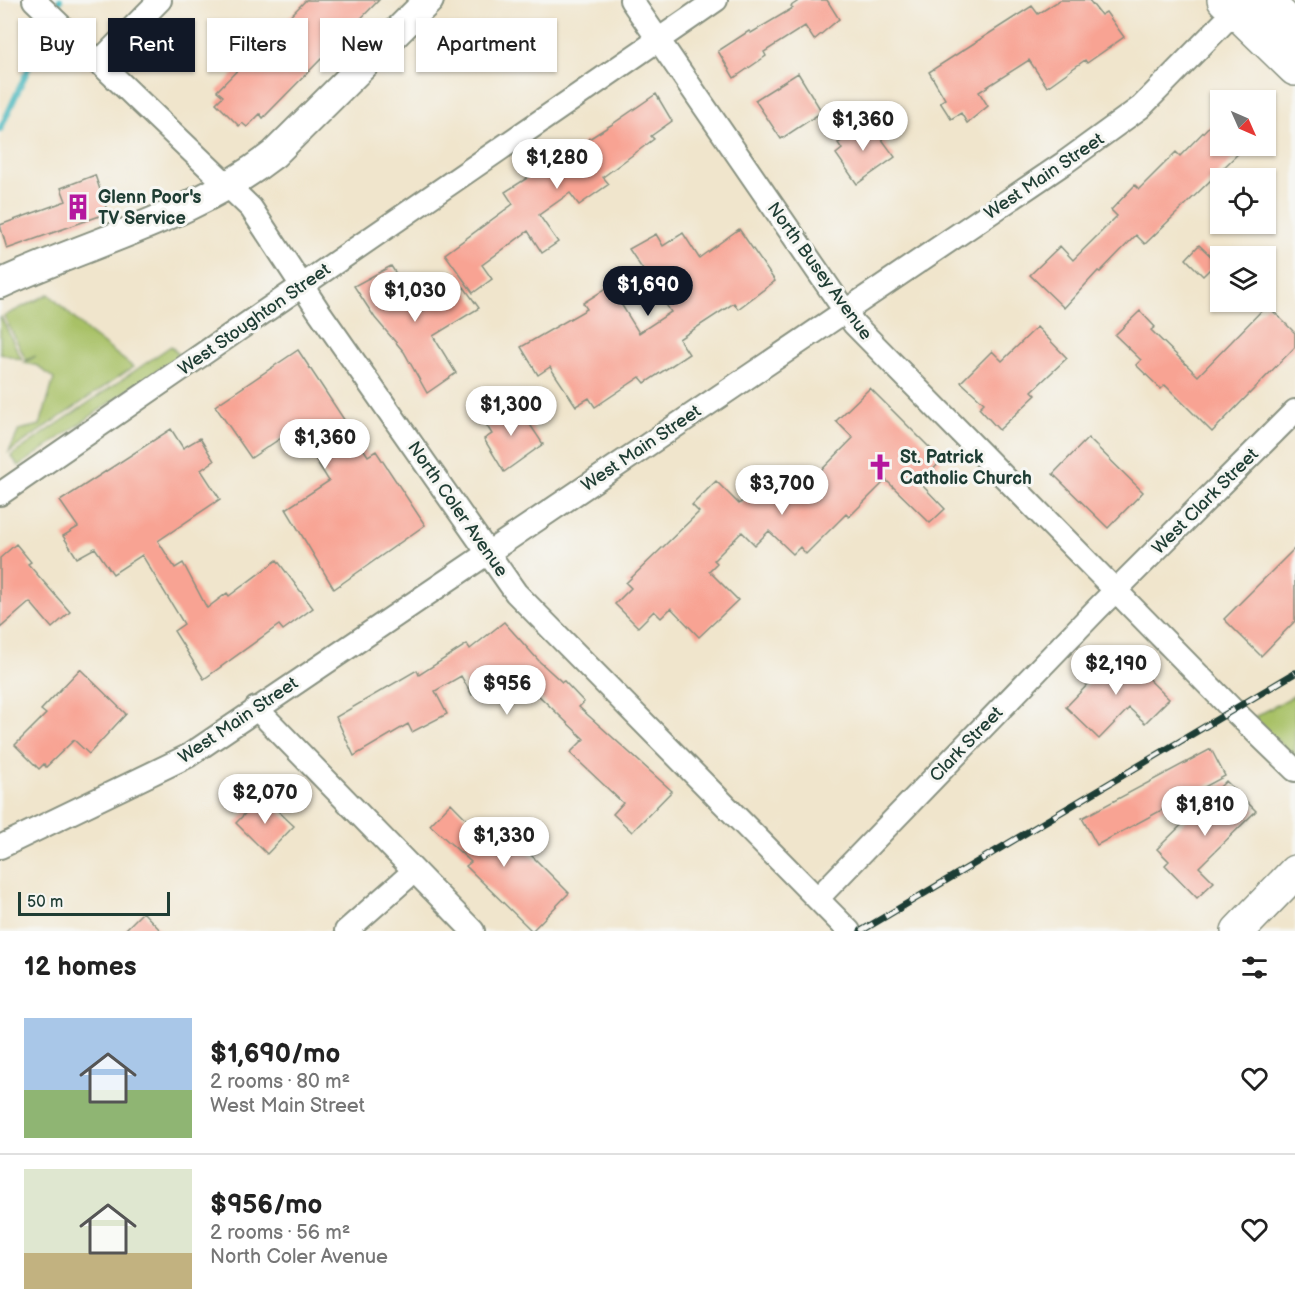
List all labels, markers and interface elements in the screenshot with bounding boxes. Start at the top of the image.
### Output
chip: Buy [18,18,96,72]
chip: Rent [108,18,195,72]
chip: Filters [207,18,308,72]
chip: New [320,18,404,72]
chip: Apartment [416,18,557,72]
north arrow [1210,90,1276,156]
map controls [1210,90,1276,312]
pin: $1,360 [814,101,912,152]
text: $1,360 [832,108,894,132]
street label: West Main Street [981,128,1108,224]
pin: $1,280 [508,139,606,190]
text: $1,280 [526,146,588,170]
button: locate [1210,168,1276,234]
place label: Glenn Poor's TV Service [98,187,202,229]
building icon: Glenn Poor's TV Service [63,192,93,222]
street label: North Busey Avenue [763,198,877,344]
button: layers [1210,246,1276,312]
street label: West Stoughton Street [174,259,335,380]
pin: $1,690 [599,266,697,317]
pin: $1,030 [366,272,464,323]
text: $1,690 [617,273,679,297]
text: $1,030 [384,279,446,303]
pin: $1,300 [462,386,560,437]
text: $1,300 [480,393,542,417]
street label: West Main Street [578,400,705,496]
pin: $1,360 [276,419,374,470]
text: $1,360 [294,426,356,450]
street label: North Coler Avenue [403,438,512,581]
street label: West Clark Street [1148,444,1263,559]
place label: St. Patrick Catholic Church [900,447,1032,489]
church icon: St. Patrick Catholic Church [865,452,895,482]
pin: $3,700 [733,465,831,516]
text: $3,700 [749,472,815,496]
pin: $2,190 [1067,645,1165,696]
text: $2,190 [1085,652,1147,676]
pin: $956 [471,665,543,716]
street label: West Main Street [175,672,302,768]
text: $956 [483,672,531,696]
street label: Clark Street [925,702,1008,786]
pin: $2,070 [216,774,314,825]
text: $2,070 [232,781,298,805]
pin: $1,810 [1156,786,1254,837]
text: $1,810 [1176,793,1234,817]
pin: $1,330 [455,817,553,868]
text: $1,330 [473,824,535,848]
scale bar [18,889,170,916]
text: 50 m [27,893,63,912]
icon: filters [1238,951,1271,984]
text: 12 homes [24,952,136,983]
text: $1,690/mo [210,1039,340,1070]
icon: home [72,1042,144,1114]
icon: heart [1238,1062,1271,1095]
text: 2 rooms · 80 m² [210,1070,350,1094]
text: West Main Street [210,1094,365,1118]
text: $956/mo [210,1190,322,1221]
icon: home [72,1193,144,1265]
icon: heart [1238,1213,1271,1246]
text: 2 rooms · 56 m² [210,1221,350,1245]
text: North Coler Avenue [210,1245,388,1269]

